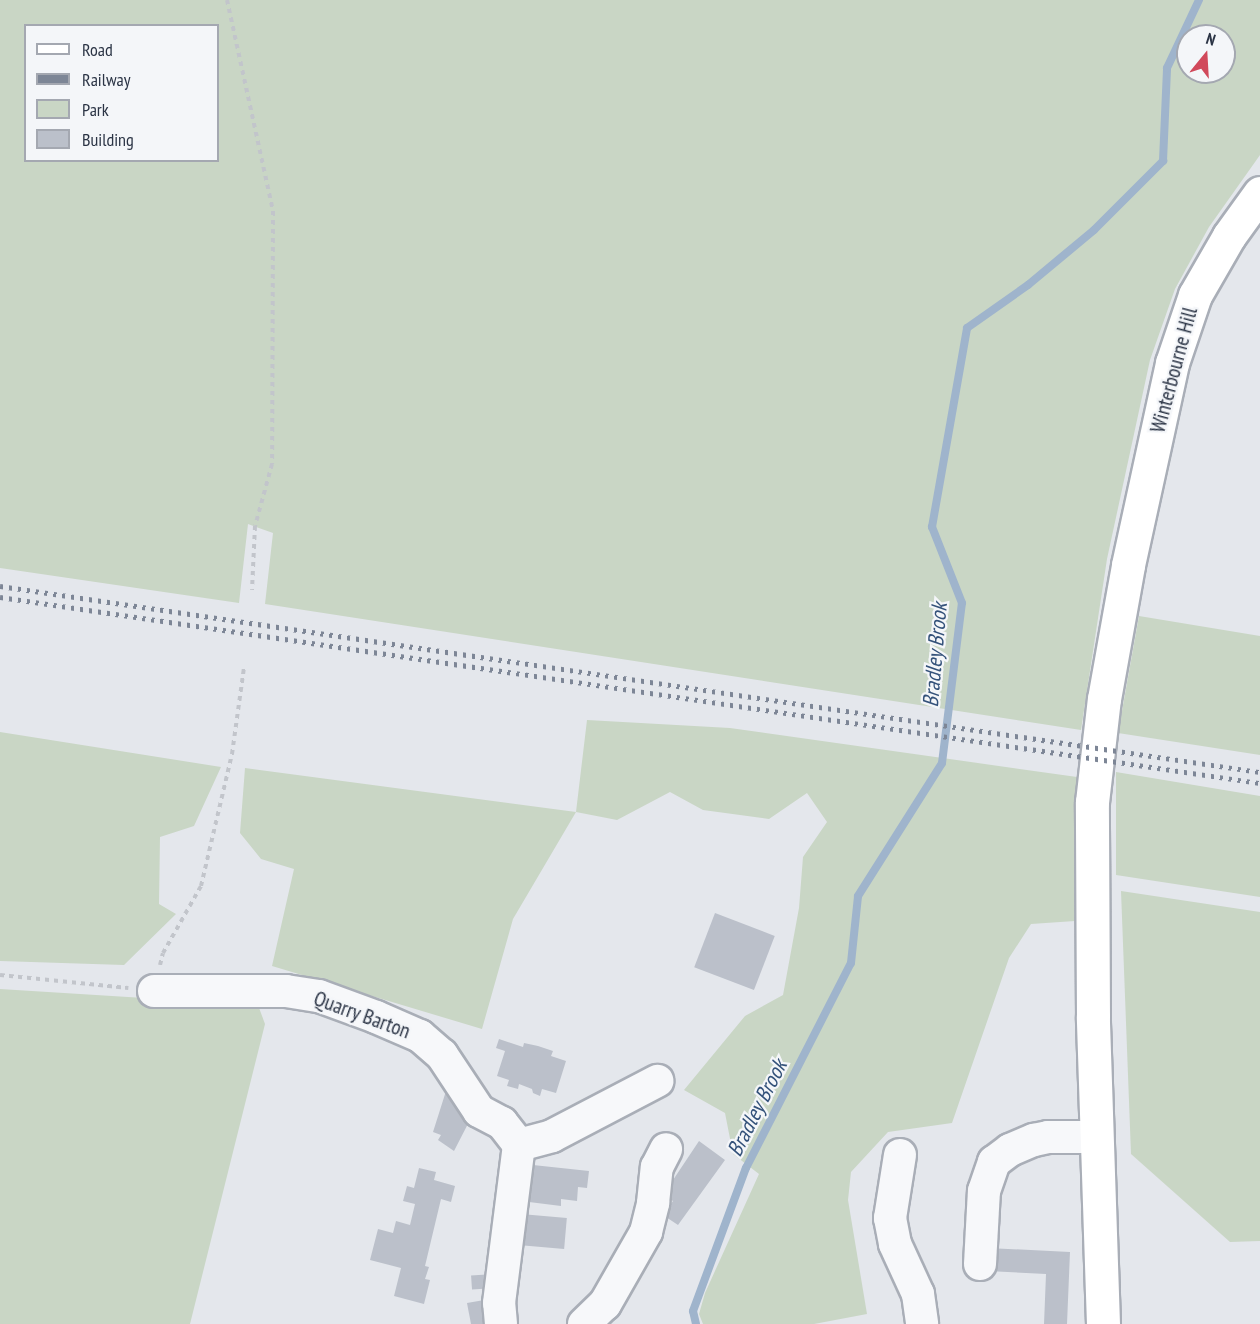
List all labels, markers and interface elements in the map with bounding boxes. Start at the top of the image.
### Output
legend [24,24,219,162]
north arrow [1176,24,1236,84]
text: N [1204,28,1218,50]
text: Road [82,38,113,61]
text: Railway [82,68,131,91]
text: Park [82,98,109,121]
text: Building [82,128,134,151]
street label: Winterbourne Hill [1145,304,1203,436]
water label: Bradley Brook [917,601,953,709]
street label: Quarry Barton [310,986,414,1044]
water label: Bradley Brook [721,1055,793,1161]

